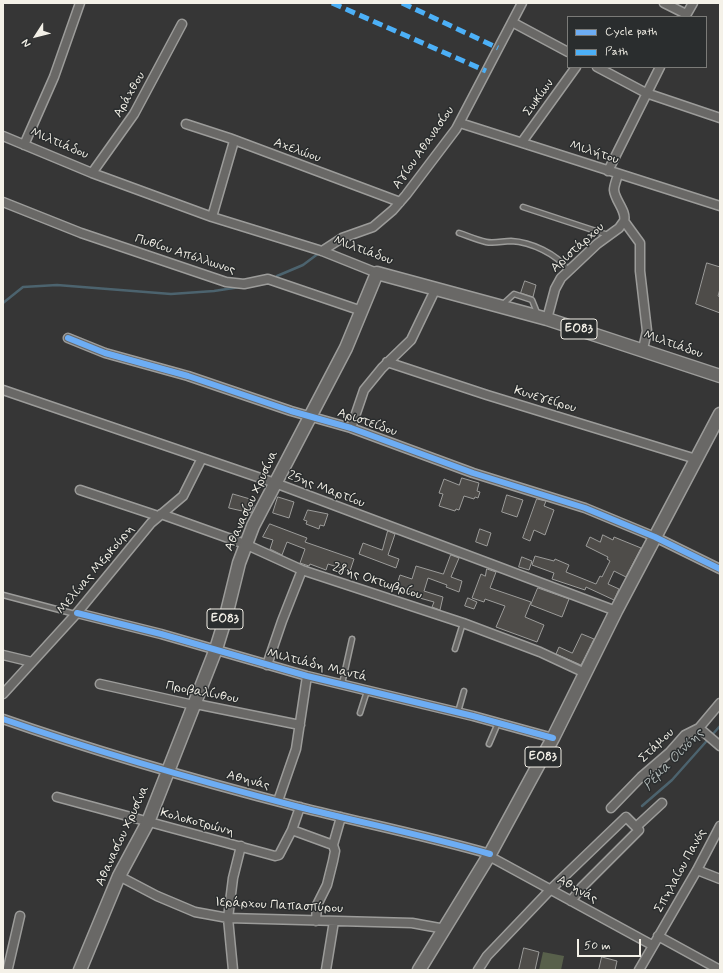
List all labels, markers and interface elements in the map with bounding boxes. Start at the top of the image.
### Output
north arrow [16,16,56,56]
legend [567,16,707,68]
text: Cycle path [605,24,657,40]
text: N [18,36,34,50]
text: Path [605,44,628,60]
street label: Αράχθου [111,69,149,121]
street label: Σωκίων [520,76,558,120]
street label: Αγίου Αθανασίου [390,104,458,192]
street label: Μιλτιάδου [27,125,91,163]
street label: Αχελώου [271,135,323,167]
street label: Μιλήτου [567,138,621,168]
street label: Αριστάρχου [548,220,608,276]
street label: Πυθίου Απόλλωνος [133,231,237,279]
street label: Μιλτιάδου [331,233,395,269]
road number: ΕΟ83 [561,319,597,339]
street label: Μιλτιάδου [641,328,705,362]
street label: Κυνεγείρου [512,383,578,417]
street label: Αριστείδου [335,405,399,441]
street label: Αθανασίου Χρυσίνα [222,448,282,554]
street label: 25ης Μαρτίου [285,468,367,512]
street label: Μελίνας Μερκούρη [54,522,138,618]
street label: 28ης Οκτωβρίου [330,560,424,604]
road number: ΕΟ83 [207,609,243,629]
street label: Μιλτιάδη Μαντά [265,646,369,686]
street label: Προβαλίνθου [164,678,240,708]
street label: Στάμου [636,725,678,767]
water label: Ρέμα Οινόης [640,726,708,794]
road number: ΕΟ83 [525,747,561,767]
street label: Αθηνάς [225,768,271,794]
street label: Αθανασίου Χρυσίνα [93,783,153,889]
street label: Κολοκοτρώνη [158,806,236,840]
street label: Σπηλαίου Πανός [652,826,710,916]
street label: Αθηνάς [554,873,600,907]
street label: Ιεράρχου Παπασπύρου [215,895,343,917]
scale bar [579,931,643,957]
text: 50 m [584,938,611,954]

